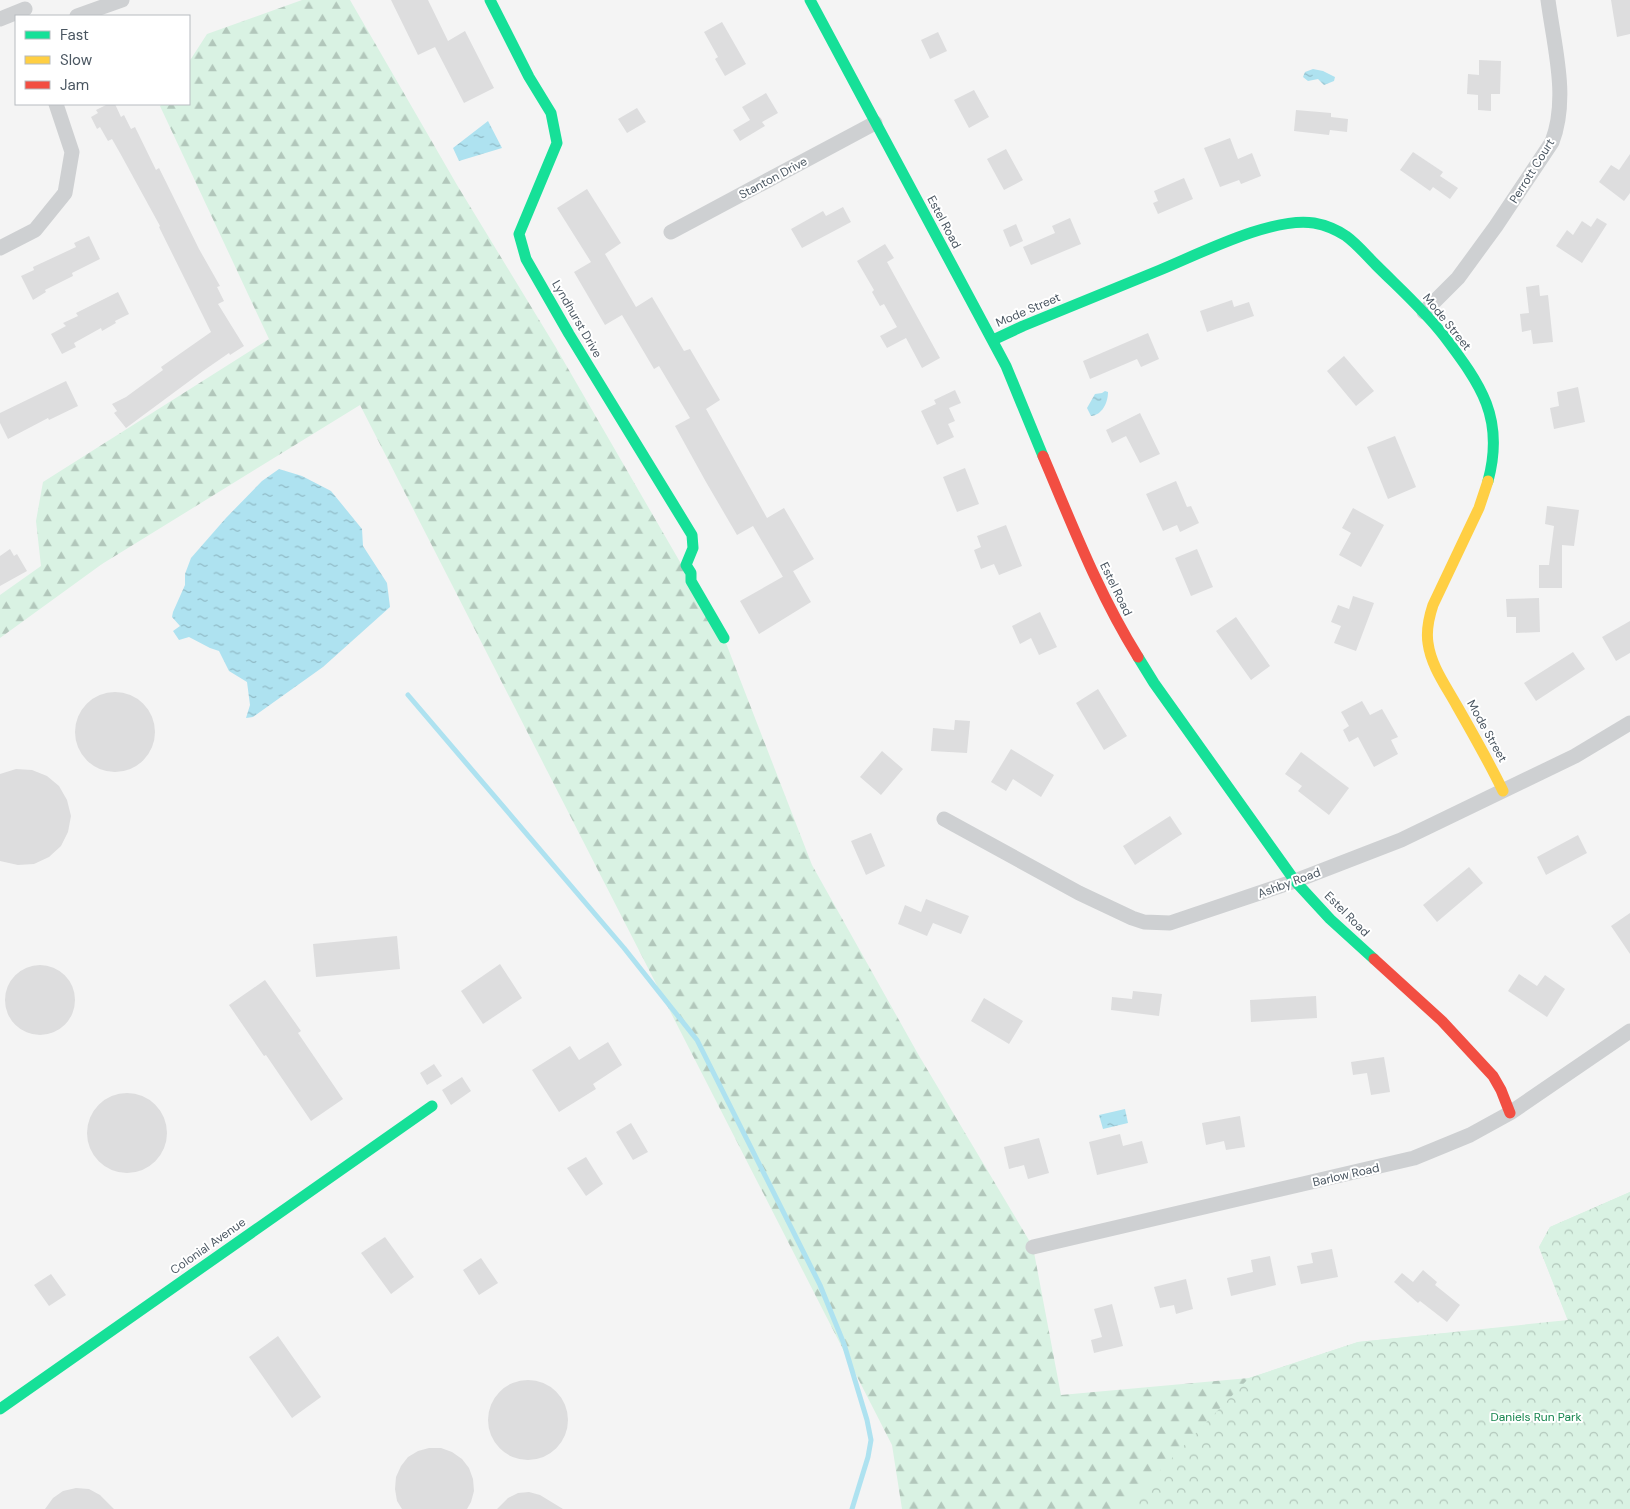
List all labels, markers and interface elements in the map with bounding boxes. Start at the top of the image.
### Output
legend [15,15,190,105]
text: Fast [60,25,89,45]
text: Slow [60,50,93,70]
text: Jam [60,75,89,95]
street label: Perrott Court [1506,135,1558,206]
street label: Stanton Drive [736,153,810,203]
street label: Estel Road [923,193,965,251]
street label: Lyndhurst Drive [548,277,606,361]
street label: Mode Street [993,289,1063,331]
street label: Mode Street [1419,290,1475,354]
street label: Estel Road [1096,560,1136,618]
street label: Mode Street [1463,697,1511,765]
street label: Ashby Road [1255,864,1323,902]
street label: Estel Road [1321,888,1373,940]
street label: Barlow Road [1311,1160,1381,1190]
street label: Colonial Avenue [167,1214,249,1278]
park label: Daniels Run Park [1490,1409,1582,1425]

